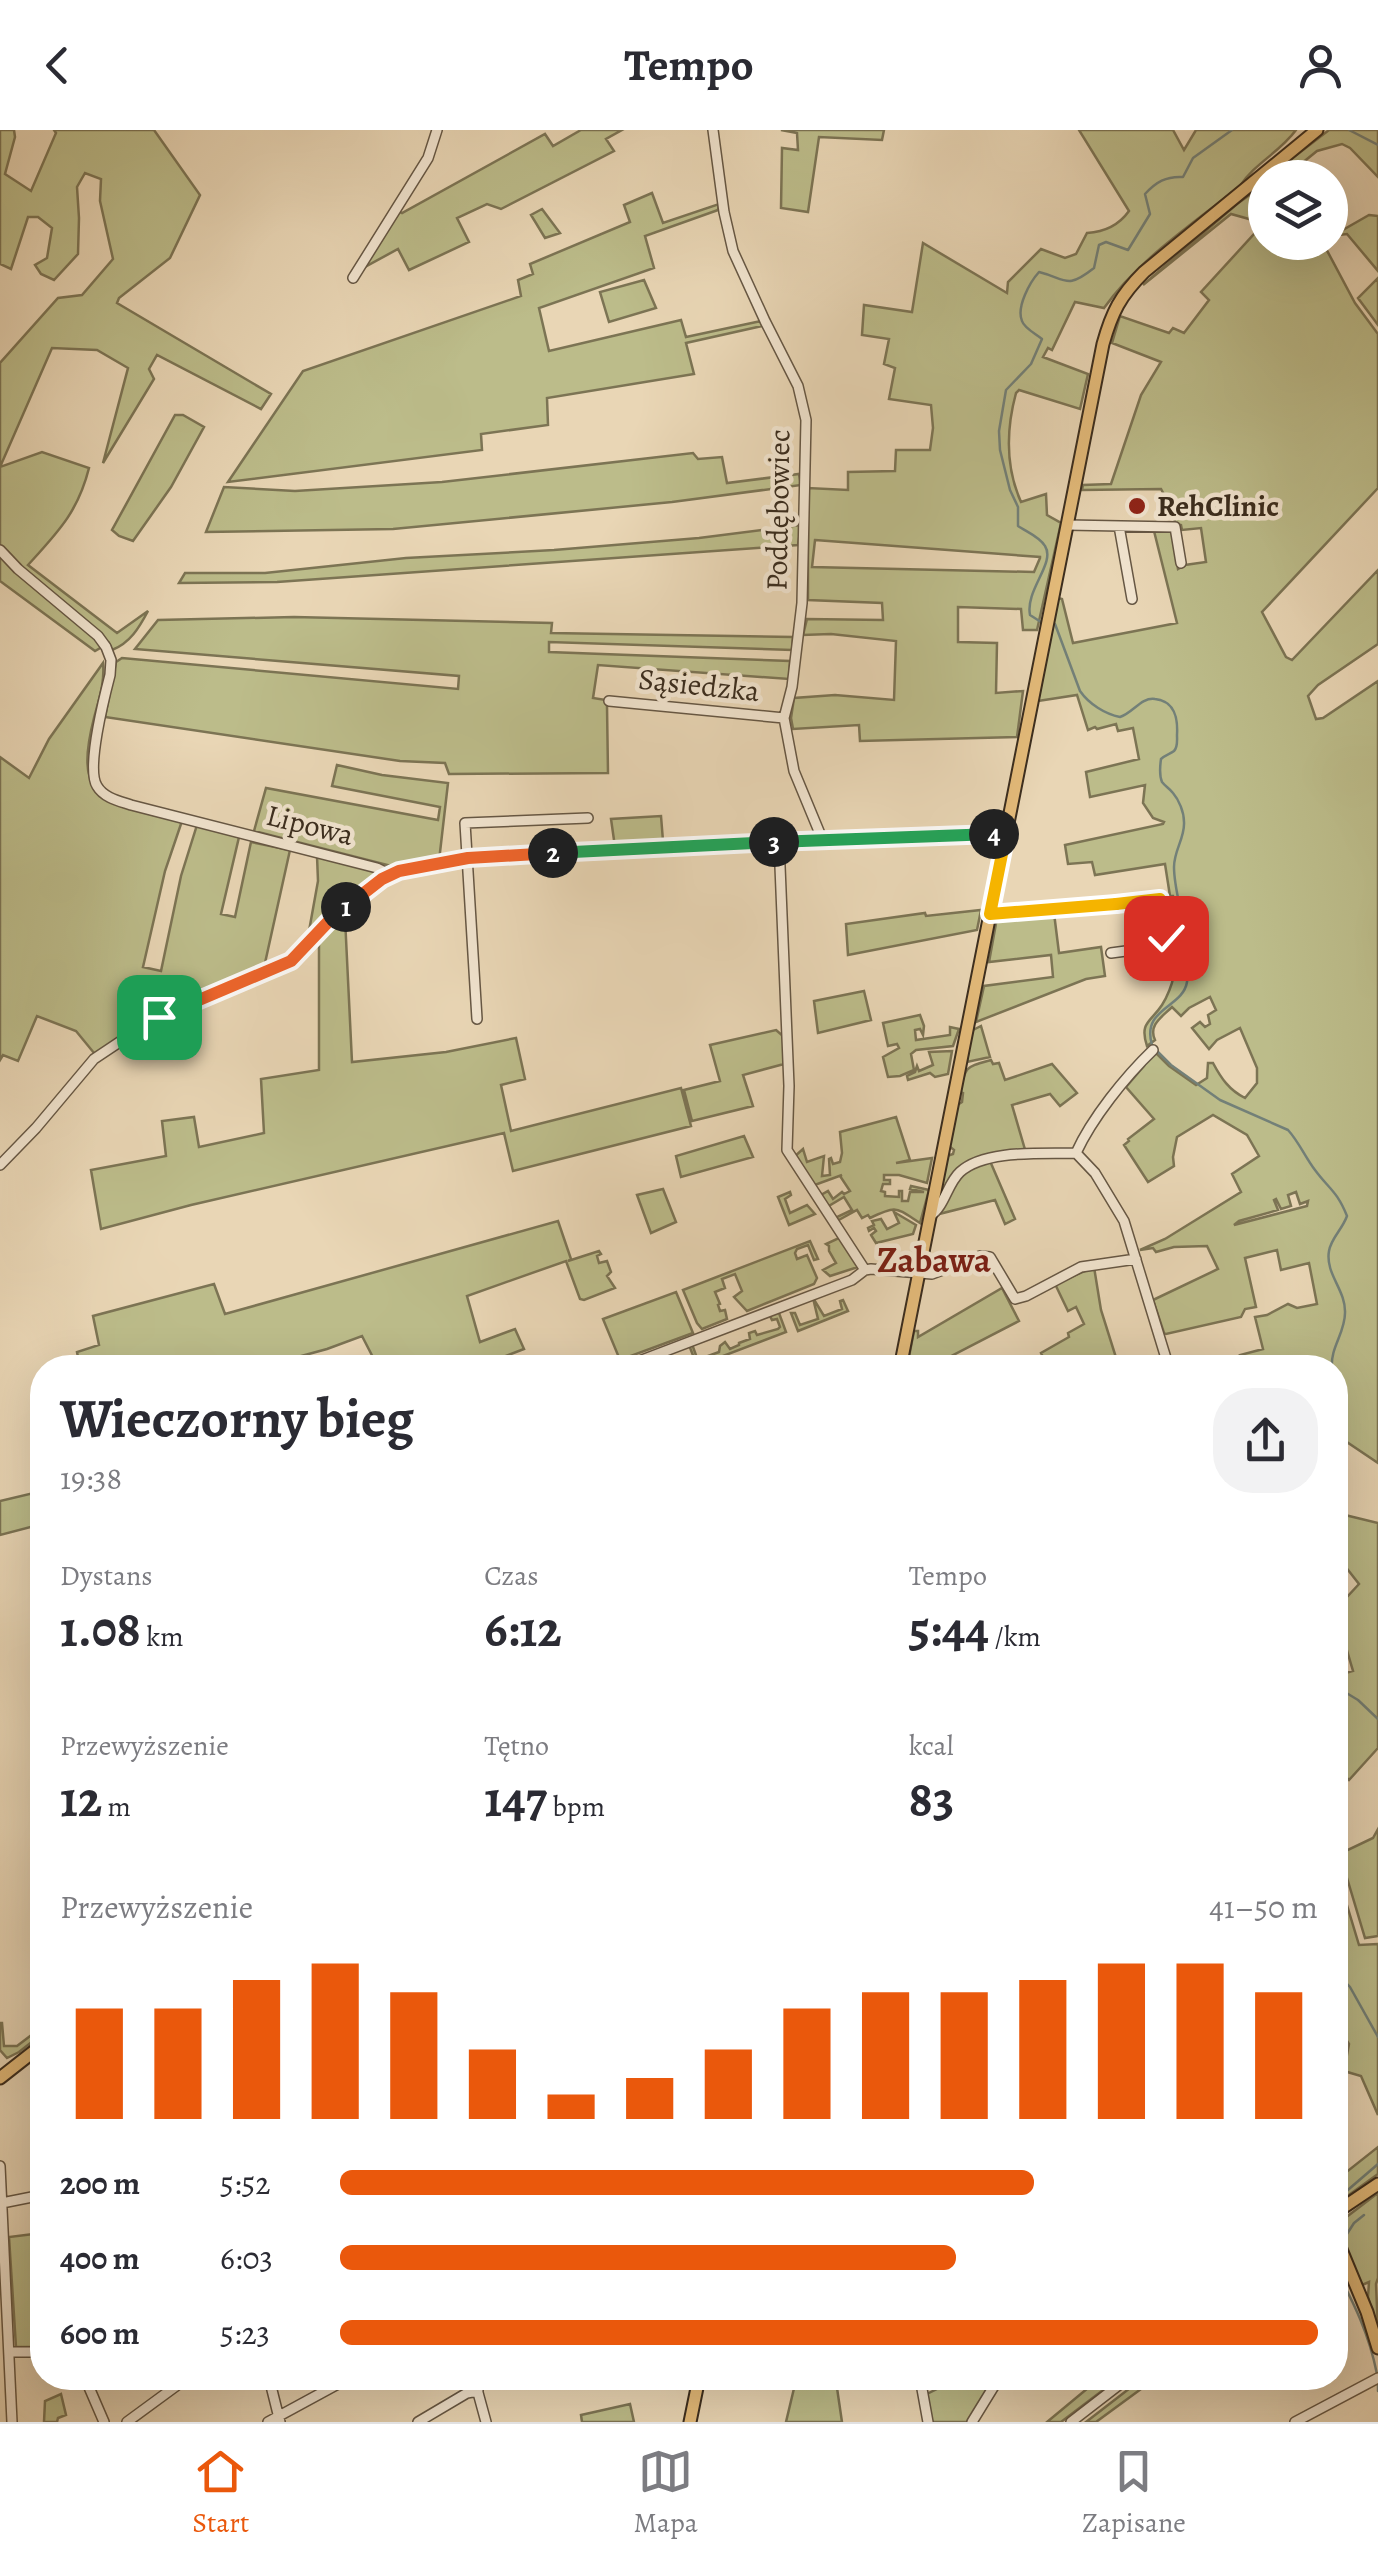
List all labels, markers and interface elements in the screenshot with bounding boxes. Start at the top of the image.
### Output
text: Tempo [624,34,754,96]
icon: back [30,38,85,93]
icon: person [1293,38,1348,93]
map controls [1248,160,1348,260]
button: layers [1248,160,1348,260]
street label: Poddębowiec [757,429,799,591]
place label: RehClinic [1157,486,1279,526]
marker: RehClinic [1126,495,1148,517]
street label: Sąsiedzka [637,659,761,711]
street label: Lipowa [262,795,358,855]
pin: 4 [969,809,1019,859]
text: 4 [987,815,1001,853]
pin: 3 [749,817,799,867]
text: 3 [768,823,780,861]
pin: 2 [528,828,578,878]
text: 2 [546,834,560,872]
pin: 1 [321,882,371,932]
text: 1 [341,888,351,926]
pin [1124,896,1209,981]
icon: check [1139,911,1194,966]
pin [117,975,202,1060]
icon: arrive [132,990,187,1045]
district label: Zabawa [877,1236,991,1284]
text: Wieczorny bieg [60,1381,414,1456]
button: share [1213,1388,1318,1493]
text: 19:38 [60,1456,122,1500]
text: Dystans [60,1557,153,1595]
text: Czas [484,1557,538,1595]
text: Tempo [909,1557,987,1595]
text: 1.08 [60,1595,141,1663]
text: 6:12 [484,1595,562,1663]
text: 5:44 [909,1595,989,1663]
text: km [141,1618,184,1656]
text: /km [989,1618,1041,1656]
text: Przewyższenie [60,1727,229,1765]
text: Tętno [484,1727,549,1765]
text: kcal [909,1727,954,1765]
text: 12 [60,1765,102,1833]
text: 147 [484,1765,547,1833]
text: 83 [909,1765,954,1833]
text: m [102,1788,131,1826]
text: bpm [547,1788,605,1826]
text: Przewyższenie [60,1885,253,1929]
text: 41–50 m [1209,1885,1318,1929]
text: 200 m [60,2161,140,2205]
text: 5:52 [220,2161,270,2205]
text: 400 m [60,2236,140,2280]
text: 6:03 [220,2236,273,2280]
text: 600 m [60,2311,140,2355]
text: 5:23 [220,2311,270,2355]
tab: Start [192,2444,249,2542]
tab: Mapa [633,2444,698,2542]
tab: Zapisane [1082,2444,1186,2542]

